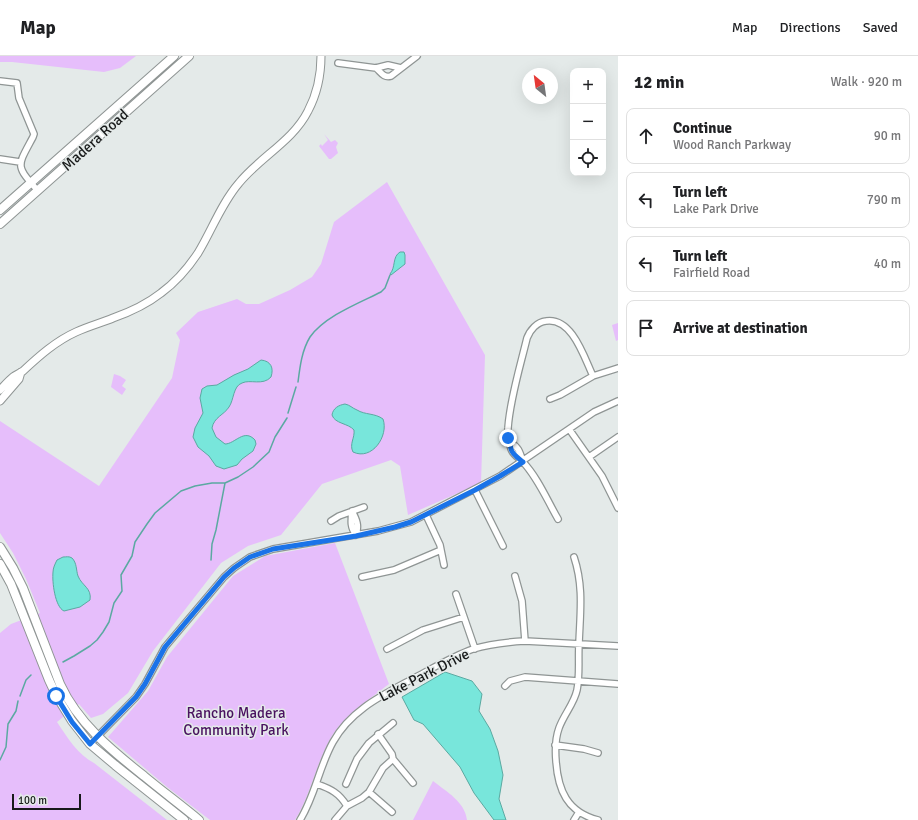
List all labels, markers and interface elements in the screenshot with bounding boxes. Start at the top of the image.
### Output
text: Map [20,16,56,40]
text: Map [732,19,758,36]
text: Directions [780,19,841,36]
text: Saved [863,19,898,36]
north arrow [522,68,558,104]
map controls [570,68,606,176]
button: + [570,68,606,104]
text: 12 min [634,72,684,93]
text: Walk · 920 m [831,74,902,90]
button: − [570,104,606,140]
street label: Madera Road [58,105,132,175]
text: Continue [673,119,732,137]
icon: ahead [635,125,657,147]
text: 90 m [874,128,901,144]
text: Wood Ranch Parkway [673,137,791,153]
button: locate [570,140,606,176]
text: Turn left [673,183,727,201]
icon: left [635,189,657,211]
text: 790 m [867,192,901,208]
text: Lake Park Drive [673,201,759,217]
text: Turn left [673,247,727,265]
icon: left [635,253,657,275]
text: 40 m [874,256,901,272]
text: Fairfield Road [673,265,750,281]
icon: arrive [635,317,657,339]
text: Arrive at destination [673,319,808,337]
route end [499,429,517,447]
street label: Lake Park Drive [376,645,472,705]
route start [47,687,65,705]
park label: Rancho Madera Community Park [183,704,289,739]
scale bar [12,792,81,811]
text: 100 m [18,794,47,807]

